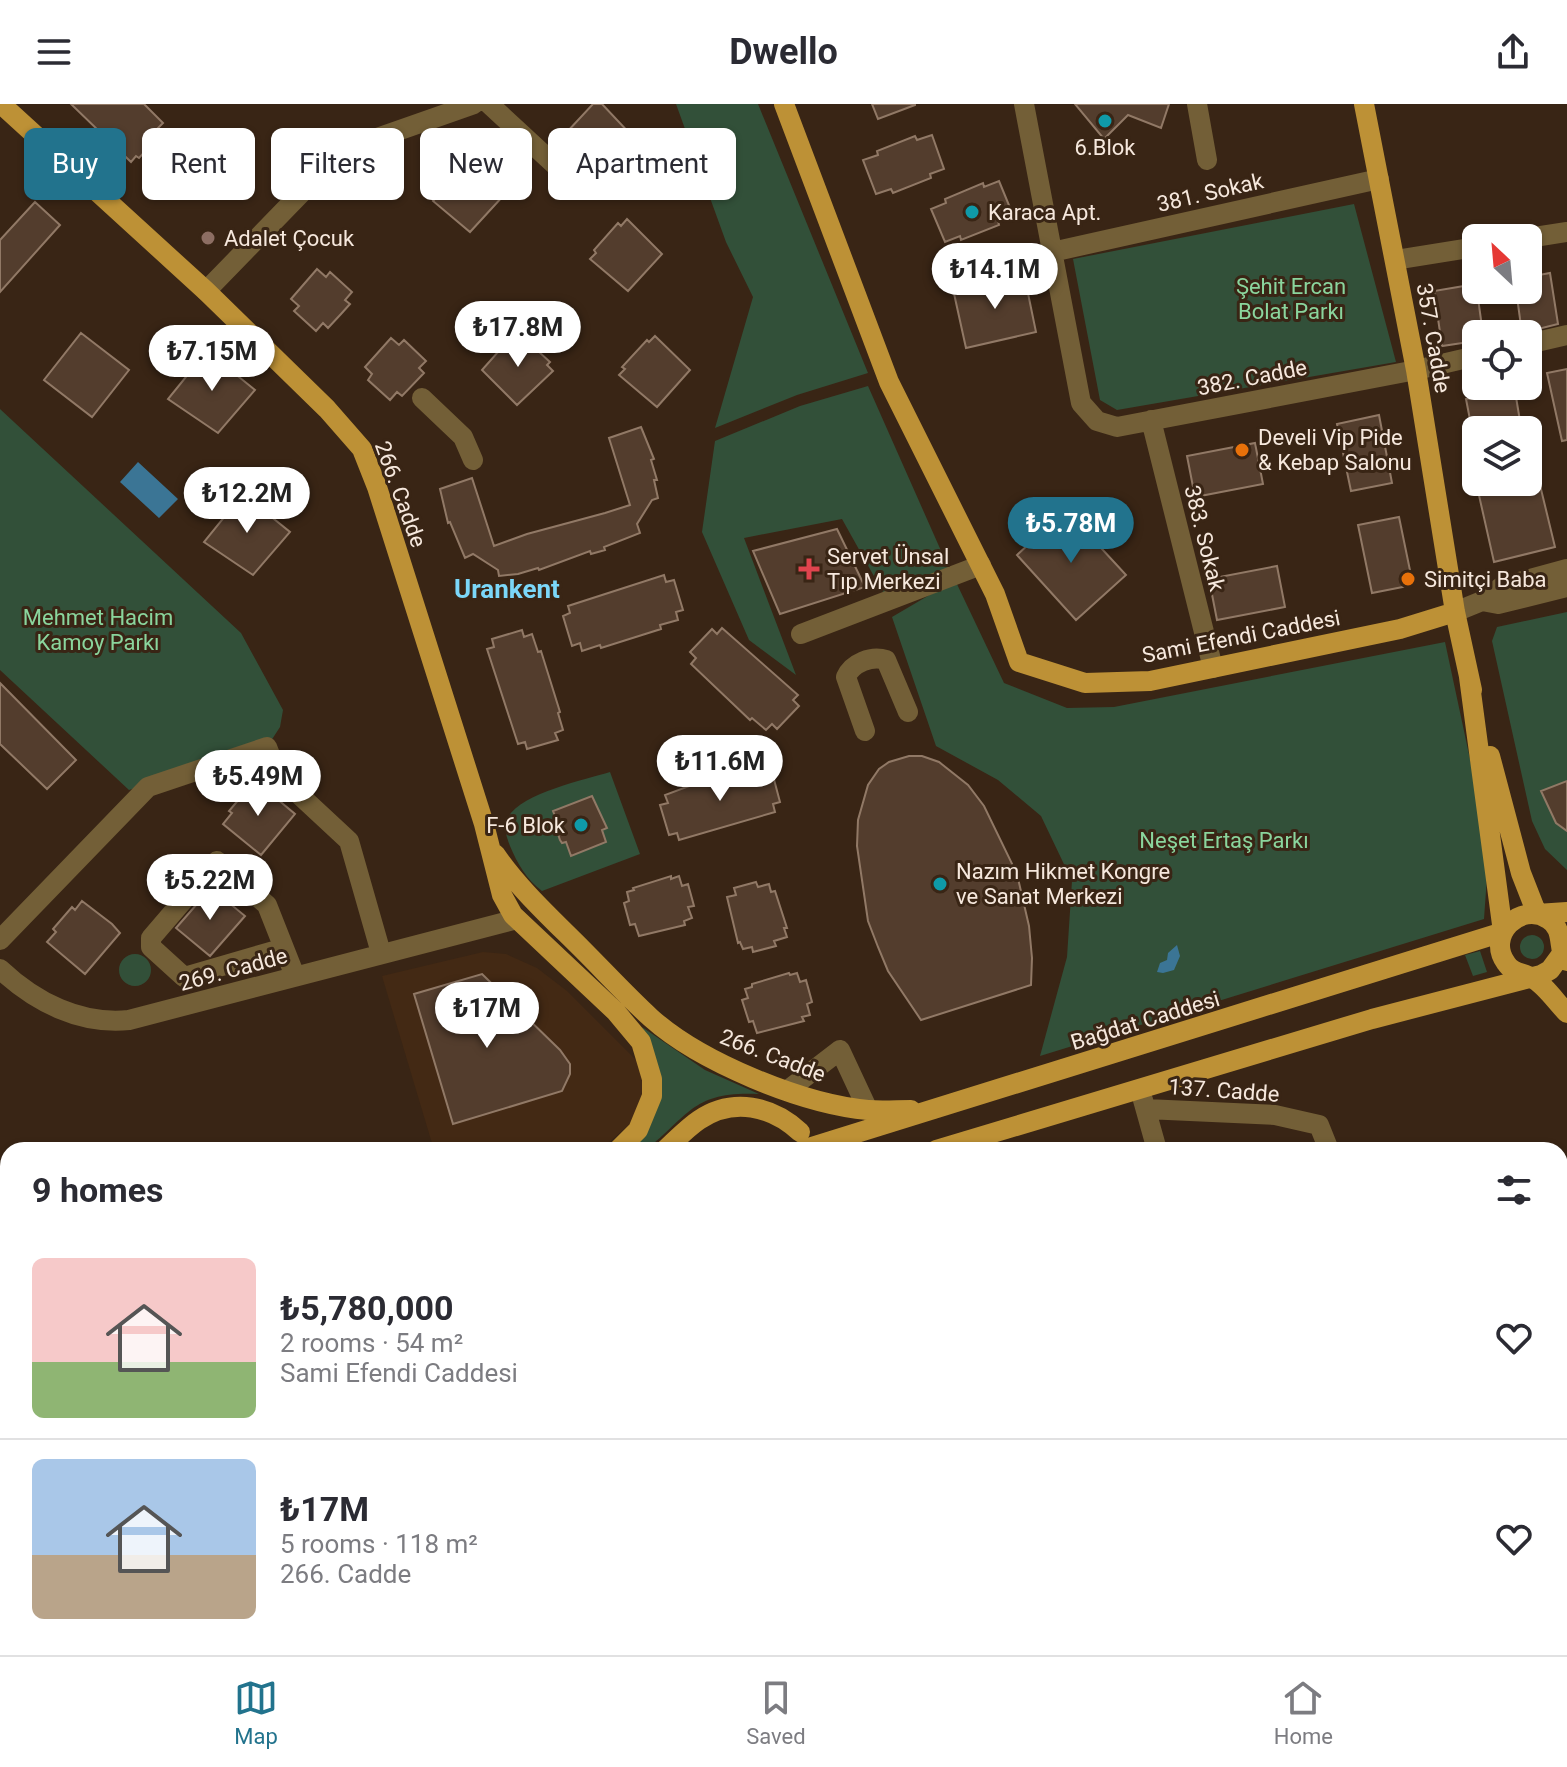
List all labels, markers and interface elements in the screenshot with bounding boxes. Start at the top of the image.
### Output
icon: menu [32,30,76,74]
icon: share [1491,30,1535,74]
text: Dwello [729,31,838,73]
marker: 6.Blok [1096,112,1114,130]
chip: Buy [24,128,126,200]
chip: Rent [142,128,255,200]
chip: Filters [271,128,404,200]
chip: New [420,128,532,200]
chip: Apartment [548,128,736,200]
place label: 6.Blok [1075,135,1136,160]
street label: 381. Sokak [1155,168,1266,217]
place label: Karaca Apt. [988,200,1101,225]
marker: Karaca Apt. [963,203,981,221]
north arrow [1462,224,1542,304]
map controls [1462,224,1542,496]
place label: Adalet Çocuk [224,226,355,251]
marker: Adalet Çocuk [199,229,217,247]
pin: ₺14.1M [930,243,1060,311]
text: ₺14.1M [950,254,1040,284]
park label: Şehit Ercan Bolat Parkı [1236,274,1346,324]
street label: 357. Cadde [1412,281,1455,395]
pin: ₺17.8M [453,301,583,369]
text: ₺17.8M [473,312,563,342]
button: locate [1462,320,1542,400]
pin: ₺7.15M [147,325,277,393]
text: ₺7.15M [167,336,257,366]
street label: 382. Cadde [1195,355,1309,400]
button: layers [1462,416,1542,496]
place label: Develi Vip Pide & Kebap Salonu [1258,425,1412,475]
street label: 266. Cadde [370,438,431,551]
marker: Develi Vip Pide & Kebap Salonu [1233,441,1251,459]
pin: ₺12.2M [182,467,312,535]
text: ₺12.2M [202,478,292,508]
street label: 383. Sokak [1179,483,1230,594]
pin: ₺5.78M [1006,497,1136,565]
text: ₺5.78M [1026,508,1116,538]
place label: Servet Ünsal Tıp Merkezi [827,544,949,594]
marker: Servet Ünsal Tıp Merkezi [798,558,820,580]
place label: Simitçi Baba [1424,567,1547,592]
marker: Simitçi Baba [1399,570,1417,588]
district label: Urankent [454,574,560,604]
park label: Mehmet Hacim Kamoy Parkı [23,605,173,655]
street label: Sami Efendi Caddesi [1140,605,1342,668]
pin: ₺11.6M [655,735,785,803]
text: ₺11.6M [675,746,765,776]
pin: ₺5.49M [193,750,323,818]
text: ₺5.49M [213,761,303,791]
place label: F-6 Blok [486,813,566,838]
marker: F-6 Blok [572,816,590,834]
park label: Neşet Ertaş Parkı [1139,828,1309,853]
pin: ₺5.22M [145,854,275,922]
place label: Nazım Hikmet Kongre ve Sanat Merkezi [956,859,1170,909]
text: ₺5.22M [165,865,255,895]
marker: Nazım Hikmet Kongre ve Sanat Merkezi [931,875,949,893]
street label: 269. Cadde [176,943,290,996]
pin: ₺17M [440,982,534,1050]
street label: Bağdat Caddesi [1068,986,1223,1055]
text: ₺17M [453,993,521,1023]
street label: 266. Cadde [716,1024,829,1087]
street label: 137. Cadde [1168,1074,1280,1107]
icon: filters [1492,1168,1536,1212]
text: 9 homes [32,1170,163,1210]
text: ₺5,780,000 [280,1288,453,1328]
icon: home [96,1290,192,1386]
icon: heart [1492,1316,1536,1360]
text: 2 rooms · 54 m² [280,1328,463,1358]
text: Sami Efendi Caddesi [280,1358,518,1388]
text: ₺17M [280,1489,369,1529]
icon: home [96,1491,192,1587]
icon: heart [1492,1517,1536,1561]
text: 5 rooms · 118 m² [280,1529,478,1559]
text: 266. Cadde [280,1559,411,1589]
tab: Map [234,1676,278,1749]
tab: Saved [746,1676,806,1749]
tab: Home [1274,1676,1333,1749]

